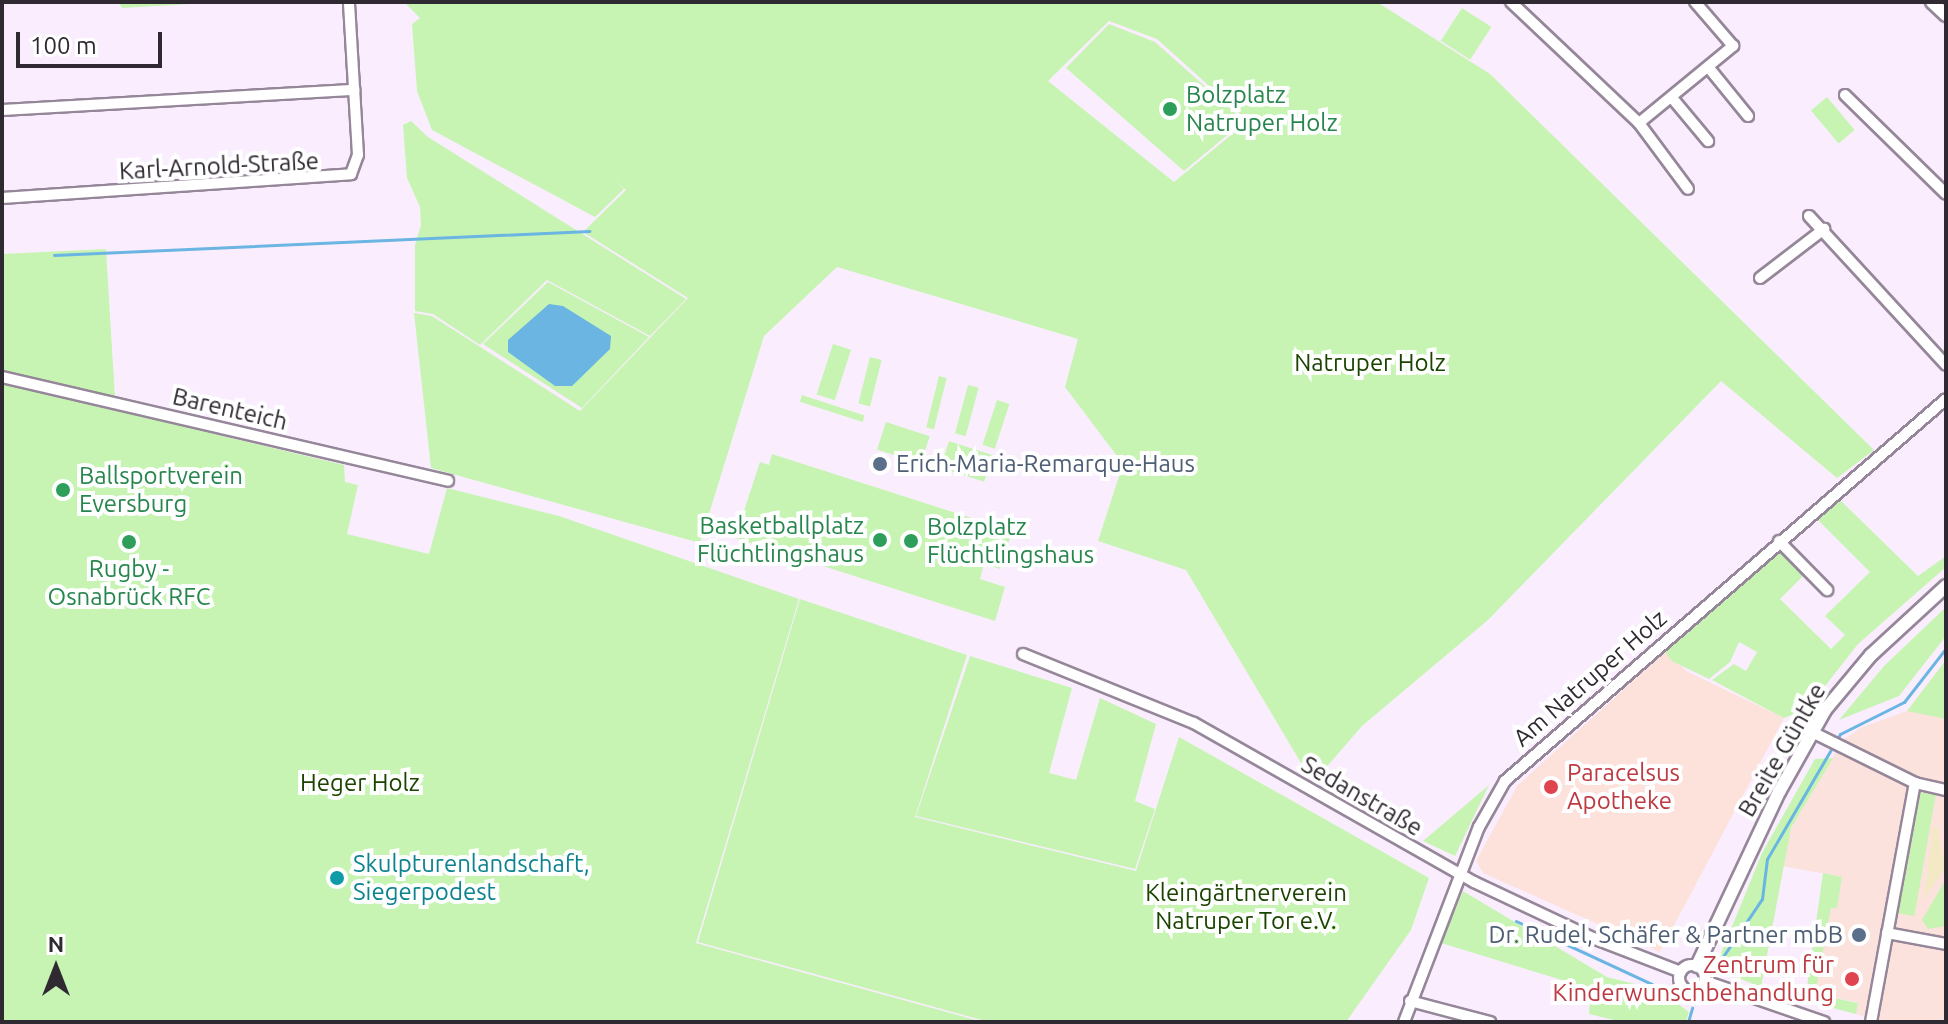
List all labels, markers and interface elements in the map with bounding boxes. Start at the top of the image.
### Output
scale bar [20,16,166,66]
text: 100 m [30,32,97,59]
place label: Bolzplatz Natruper Holz [1186,81,1338,137]
marker: Bolzplatz Natruper Holz [1161,100,1179,118]
street label: Karl-Arnold-Straße [118,146,320,186]
park label: Natruper Holz [1294,349,1446,377]
street label: Barenteich [170,382,290,436]
place label: Erich-Maria-Remarque-Haus [896,450,1195,478]
marker: Erich-Maria-Remarque-Haus [871,455,889,473]
place label: Ballsportverein Eversburg [79,462,243,518]
marker: Ballsportverein Eversburg [54,481,72,499]
place label: Basketballplatz Flüchtlingshaus [697,512,864,568]
place label: Bolzplatz Flüchtlingshaus [927,513,1094,569]
marker: Basketballplatz Flüchtlingshaus [871,531,889,549]
marker: Bolzplatz Flüchtlingshaus [902,532,920,550]
marker: Rugby - Osnabrück RFC [120,533,138,551]
place label: Rugby - Osnabrück RFC [48,555,210,611]
street label: Am Natruper Holz [1508,604,1672,752]
street label: Breite Güntke [1732,678,1832,822]
street label: Sedanstraße [1296,750,1428,842]
place label: Paracelsus Apotheke [1567,759,1680,815]
park label: Heger Holz [300,769,420,797]
marker: Paracelsus Apotheke [1542,778,1560,796]
place label: Skulpturenlandschaft, Siegerpodest [353,850,590,906]
marker: Skulpturenlandschaft, Siegerpodest [328,869,346,887]
park label: Kleingärtnerverein Natruper Tor e.V. [1145,879,1347,935]
place label: Dr. Rudel, Schäfer & Partner mbB [1488,921,1843,949]
marker: Dr. Rudel, Schäfer & Partner mbB [1850,926,1868,944]
north arrow [16,928,96,1008]
text: N [48,931,64,956]
place label: Zentrum für Kinderwunschbehandlung [1553,951,1834,1007]
marker: Zentrum für Kinderwunschbehandlung [1841,968,1863,990]

